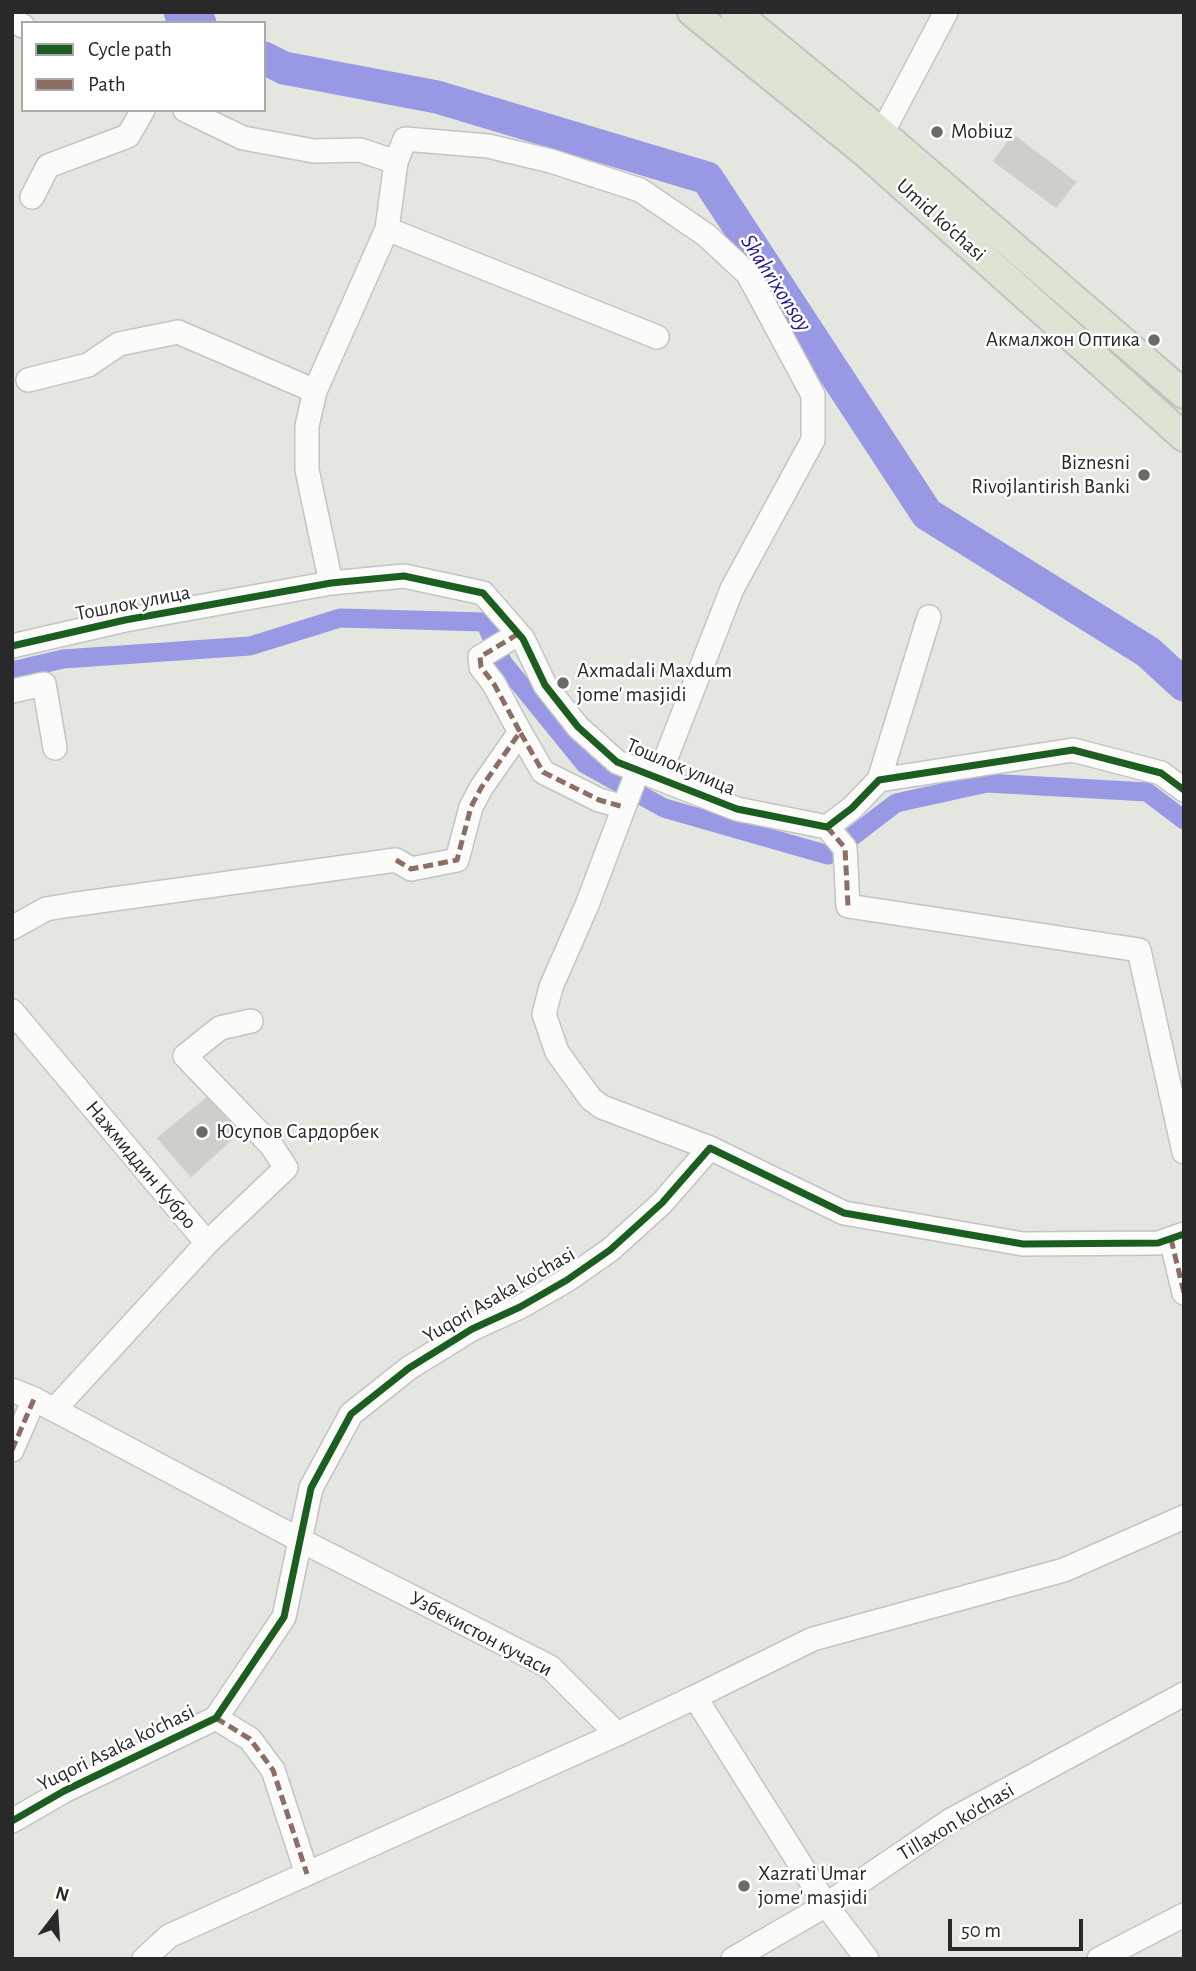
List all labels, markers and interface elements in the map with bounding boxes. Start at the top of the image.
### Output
legend [21,21,266,112]
text: Cycle path [88,39,172,60]
text: Path [88,74,126,95]
place label: Mobiuz [951,119,1013,145]
marker: Mobiuz [929,124,945,140]
street label: Umid ko'chasi [891,173,991,267]
water label: Shahrixonsoy [734,229,818,337]
place label: Акмалжон Оптика [986,327,1140,353]
marker: Акмалжон Оптика [1146,332,1162,348]
place label: Biznesni Rivojlantirish Banki [971,450,1130,500]
marker: Biznesni Rivojlantirish Banki [1136,467,1152,483]
street label: Тошлок улица [74,580,192,626]
place label: Axmadali Maxdum jome' masjidi [577,658,732,708]
marker: Axmadali Maxdum jome' masjidi [555,675,571,691]
street label: Тошлок улица [623,733,739,801]
street label: Нажмиддин Кубро [80,1096,202,1234]
place label: Юсупов Сардорбек [216,1119,379,1145]
marker: Юсупов Сардорбек [194,1124,210,1140]
street label: Yuqori Asaka ko'chasi [419,1241,579,1349]
street label: Узбекистон кучаси [405,1586,557,1682]
street label: Yuqori Asaka ko'chasi [34,1699,198,1797]
street label: Tillaxon ko'chasi [893,1777,1019,1867]
place label: Xazrati Umar jome' masjidi [758,1861,867,1911]
marker: Xazrati Umar jome' masjidi [736,1878,752,1894]
north arrow [21,1880,91,1950]
text: N [53,1883,71,1905]
scale bar [951,1904,1086,1948]
text: 50 m [961,1920,1001,1941]

